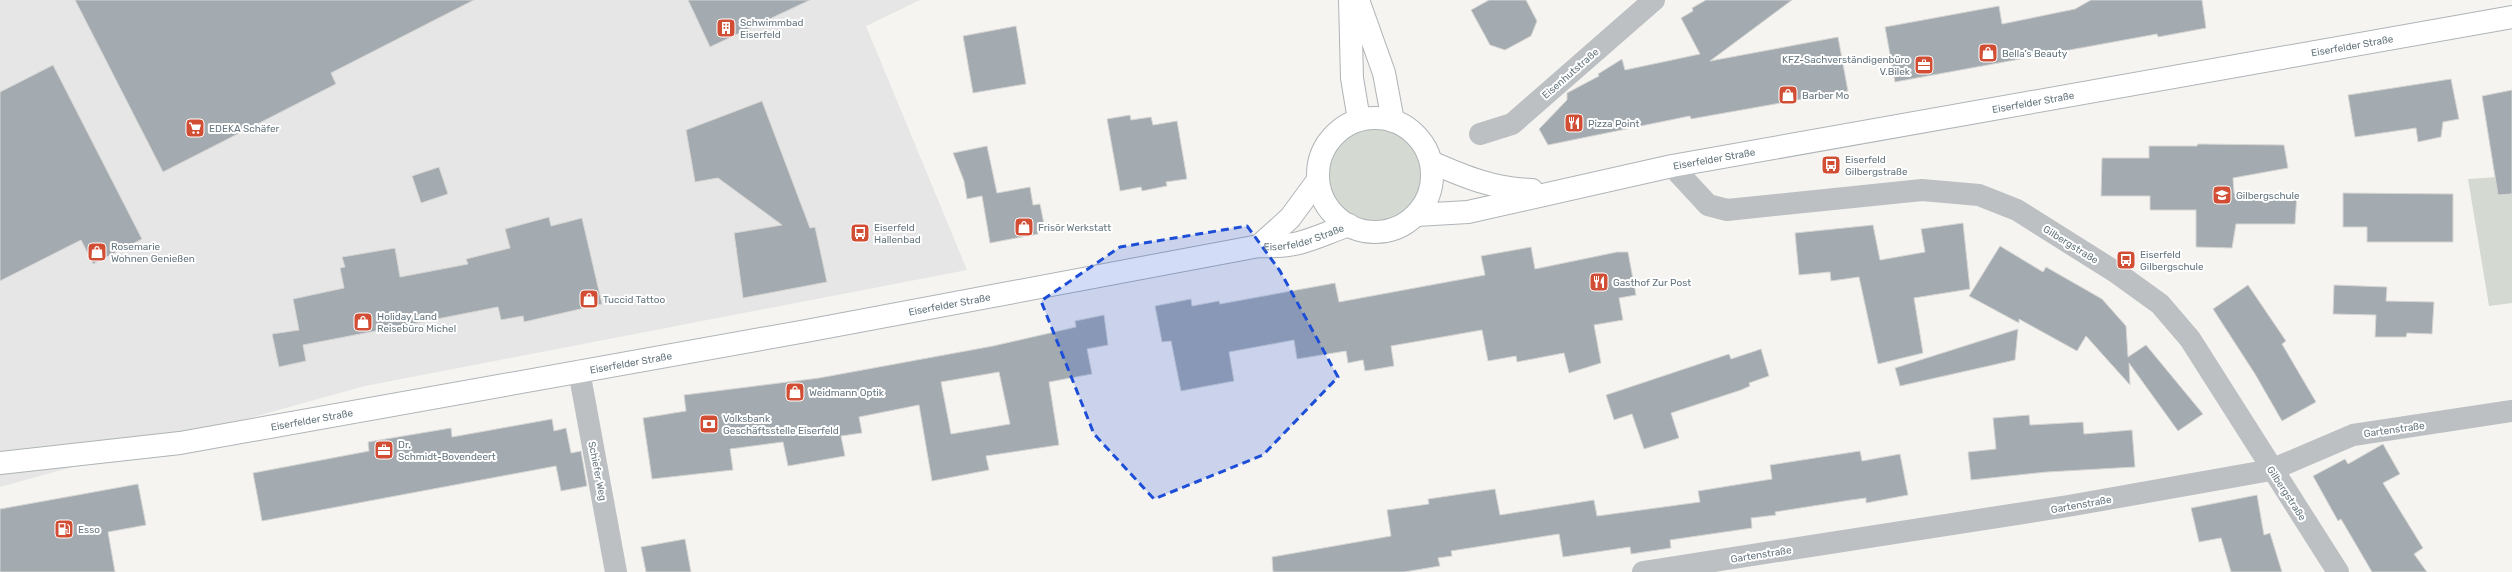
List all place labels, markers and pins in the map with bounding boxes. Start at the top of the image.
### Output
building icon: Schwimmbad Eiserfeld [715,17,737,39]
place label: Schwimmbad Eiserfeld [740,17,803,41]
shop icon: Bella's Beauty [1977,42,1999,64]
place label: Bella's Beauty [2002,48,2068,60]
place label: KFZ-Sachverständigenbüro V.Bilek [1782,54,1911,78]
office icon: KFZ-Sachverständigenbüro V.Bilek [1913,54,1935,76]
shop icon: Barber Mo [1777,84,1799,106]
place label: Barber Mo [1802,90,1850,102]
restaurant icon: Pizza Point [1563,112,1585,134]
supermarket icon: EDEKA Schäfer [184,117,206,139]
place label: Pizza Point [1588,118,1639,130]
place label: EDEKA Schäfer [209,123,280,135]
bus stop icon: Eiserfeld Gilbergstraße [1820,154,1842,176]
place label: Eiserfeld Gilbergstraße [1845,154,1908,178]
school or university icon: Gilbergschule [2211,184,2233,206]
place label: Gilbergschule [2236,190,2300,202]
shop icon: Frisör Werkstatt [1013,216,1035,238]
bus stop icon: Eiserfeld Hallenbad [849,222,871,244]
place label: Eiserfeld Hallenbad [874,222,921,246]
place label: Frisör Werkstatt [1038,222,1111,234]
shop icon: Rosemarie Wohnen Genießen [86,241,108,263]
place label: Rosemarie Wohnen Genießen [111,241,195,265]
bus stop icon: Eiserfeld Gilbergschule [2115,249,2137,271]
place label: Eiserfeld Gilbergschule [2140,249,2204,273]
restaurant icon: Gasthof Zur Post [1588,271,1610,293]
place label: Gasthof Zur Post [1613,277,1691,289]
shop icon: Tuccid Tattoo [578,288,600,310]
place label: Tuccid Tattoo [603,294,666,306]
shop icon: Holiday Land Reisebüro Michel [352,311,374,333]
place label: Holiday Land Reisebüro Michel [377,311,456,335]
shop icon: Weidmann Optik [784,381,806,403]
place label: Weidmann Optik [809,387,885,399]
bank icon: Volksbank Geschäftsstelle Eiserfeld [698,413,720,435]
place label: Volksbank Geschäftsstelle Eiserfeld [723,413,839,437]
office icon: Dr. Schmidt-Bovendeert [373,439,395,461]
place label: Dr. Schmidt-Bovendeert [398,439,496,463]
fuel station icon: Esso [53,518,75,540]
place label: Esso [78,524,100,536]

